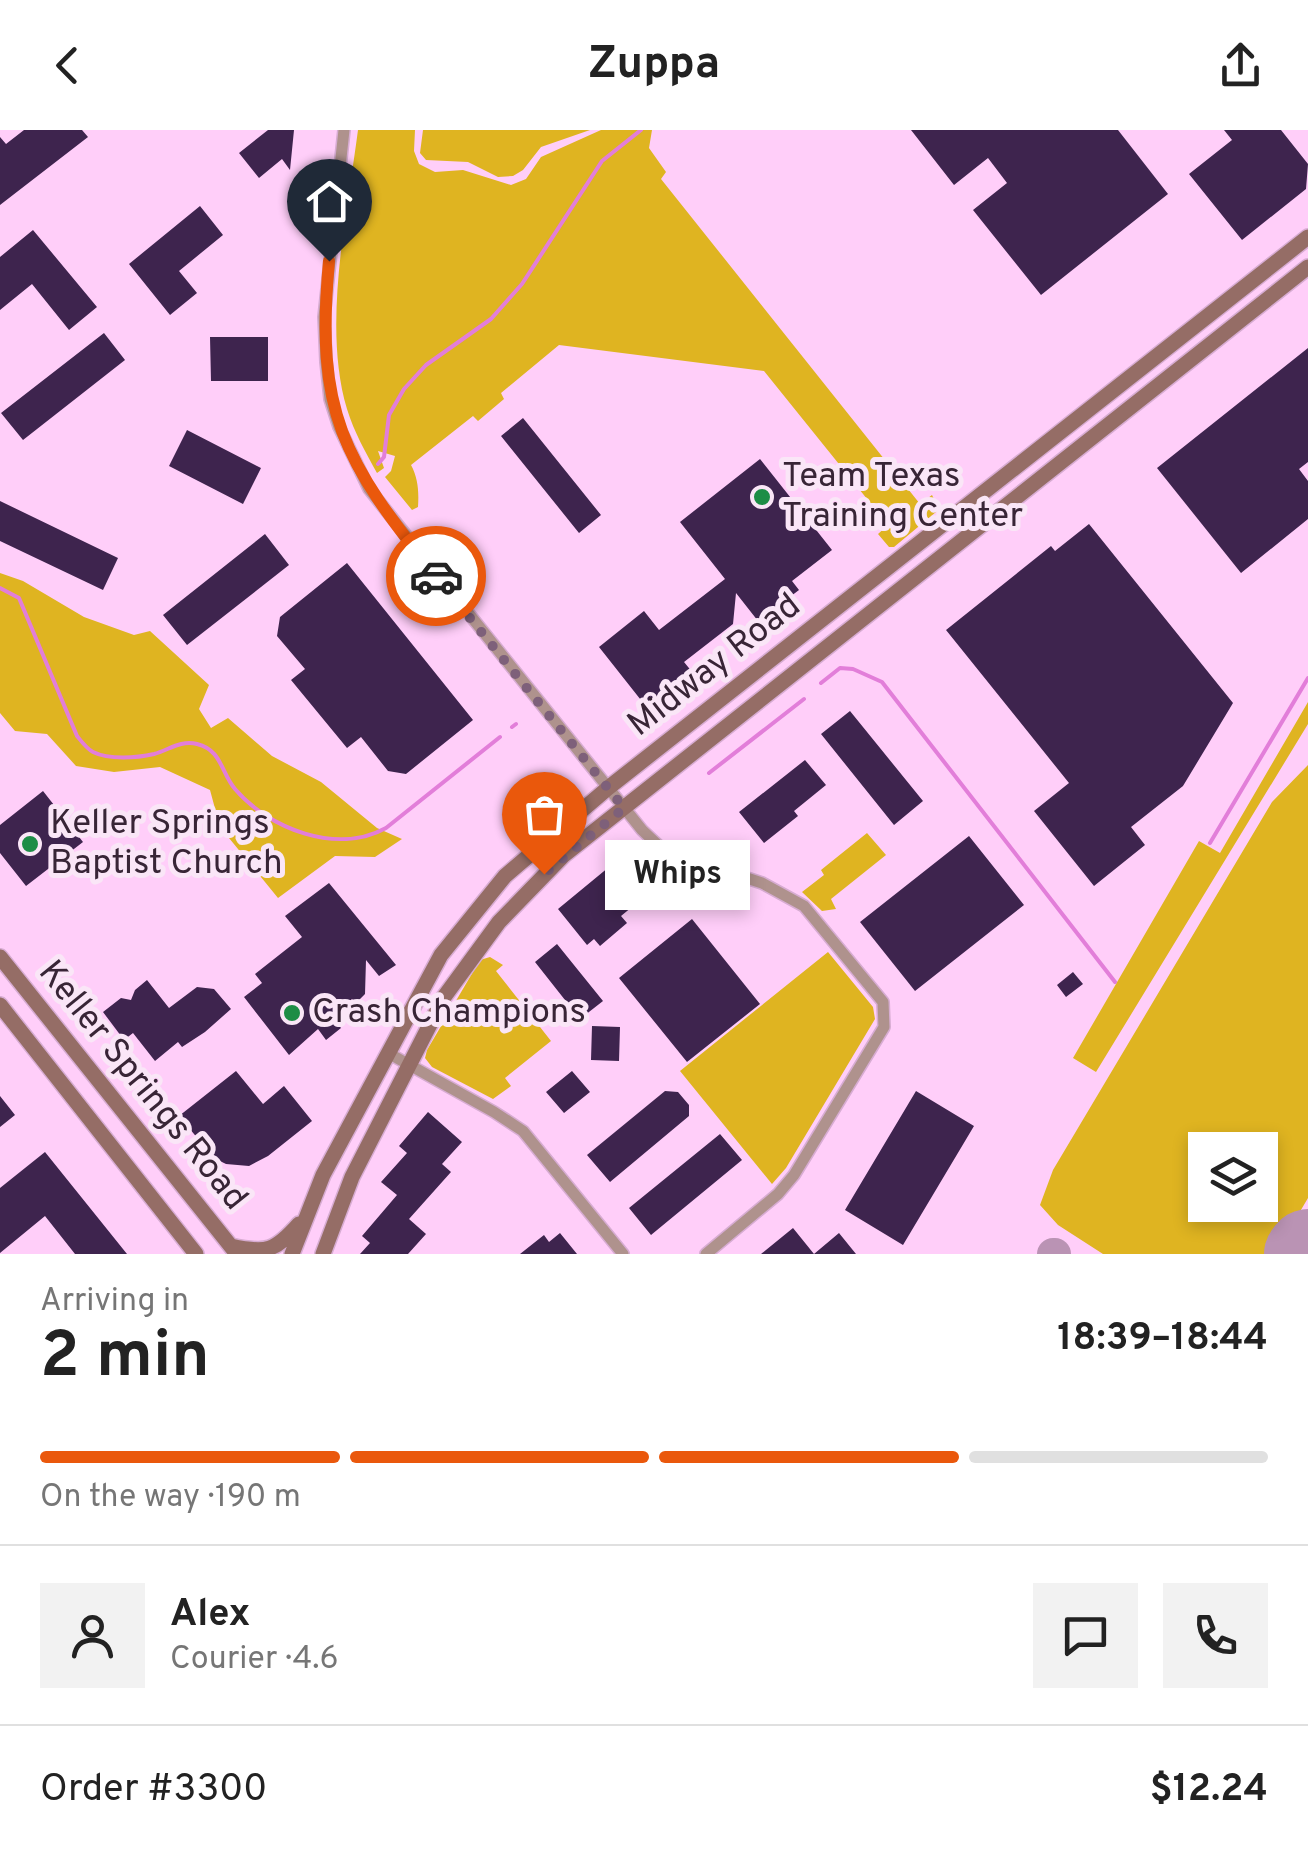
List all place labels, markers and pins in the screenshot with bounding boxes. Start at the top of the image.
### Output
pin [287,159,372,262]
place label: Team Texas Training Center [782,455,1023,539]
marker: Team Texas Training Center [751,486,773,508]
pin [502,772,587,875]
place label: Keller Springs Baptist Church [50,802,283,886]
marker: Keller Springs Baptist Church [19,833,41,855]
callout: Whips [604,839,749,909]
place label: Crash Champions [312,991,586,1035]
marker: Crash Champions [281,1002,303,1024]

